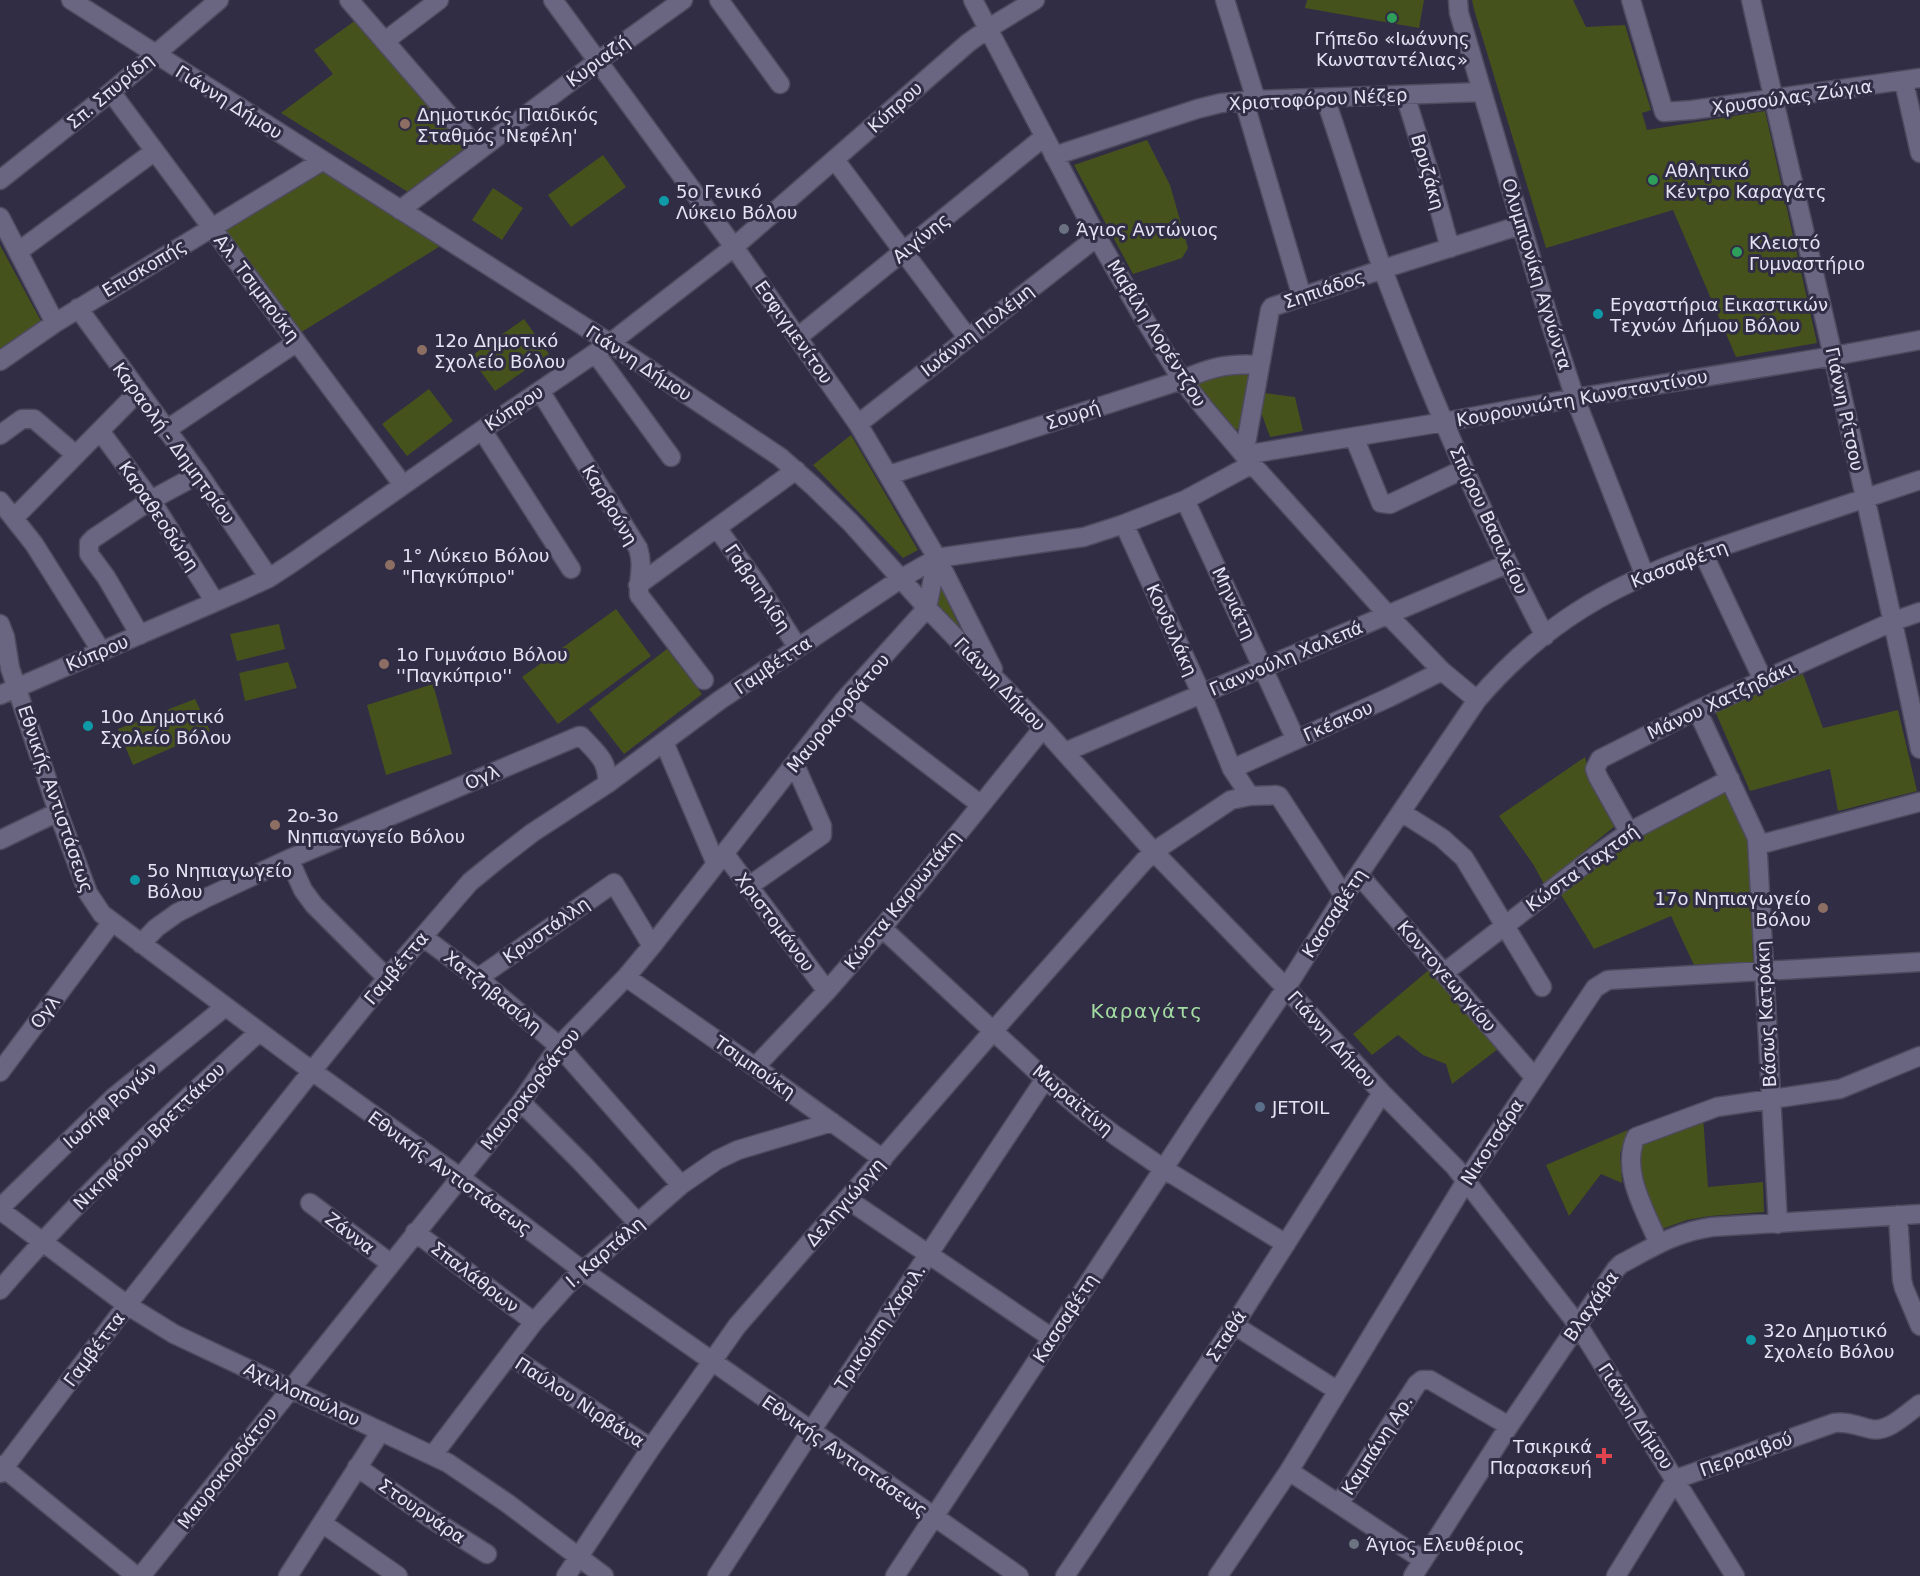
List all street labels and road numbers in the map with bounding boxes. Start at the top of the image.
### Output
street label: Κυριαζή [562,31,634,91]
street label: Σπ. Σπυρίδη [63,49,157,133]
street label: Γιάννη Δήμου [172,61,286,143]
street label: Χρυσούλας Ζώγια [1710,75,1874,119]
street label: Κύπρου [863,77,927,137]
street label: Χριστοφόρου Νέζερ [1228,84,1408,114]
street label: Βρυζάκη [1407,132,1449,212]
street label: Ολυμπιονίκη Αγνώντα [1498,176,1576,372]
street label: Αιγίνης [888,209,954,267]
street label: Αλ. Τσιμπούκη [210,230,304,346]
street label: Επισκοπής [98,235,190,301]
street label: Μαβίλη Λορέντζου [1103,256,1211,410]
street label: Σηπιάδος [1281,265,1367,313]
street label: Εσφιγμενίτου [751,276,837,388]
street label: Ιωάννη Πολέμη [916,279,1038,381]
street label: Γιάννη Δήμου [582,321,696,405]
street label: Γιάννη Ρίτσου [1822,345,1868,473]
street label: Καραολή - Δημητρίου [108,358,240,528]
street label: Κουρουνιώτη Κωνσταντίνου [1455,366,1709,430]
street label: Κύπρου [481,381,547,435]
street label: Σουρή [1043,396,1103,434]
street label: Σπύρου Βασιλείου [1445,443,1533,597]
street label: Καραθεοδώρη [115,457,203,575]
street label: Καρβούνη [578,461,642,549]
street label: Κασσαβέτη [1628,536,1730,592]
street label: Γαβριηλίδη [721,540,795,636]
street label: Μηνιάτη [1208,564,1260,642]
street label: Κονδυλάκη [1142,581,1202,679]
street label: Γιαννούλη Χαλεπά [1206,616,1366,700]
street label: Κύπρου [63,630,131,676]
street label: Γαμβέττα [731,632,815,698]
street label: Γιάννη Δήμου [950,633,1050,735]
street label: Μαυροκορδάτου [782,649,894,777]
street label: Μάνου Χατζηδάκι [1644,657,1798,743]
street label: Γκέσκου [1300,696,1376,746]
street label: Εθνικής Αντιστάσεως [14,702,98,896]
street label: Ογλ [462,760,503,794]
street label: Κώστα Ταχτσή [1522,820,1642,916]
street label: Κώστα Καρυωτάκη [840,827,964,973]
street label: Κασσαβέτη [1297,865,1371,961]
street label: Χριστομάνου [731,869,819,975]
street label: Κρυστάλλη [499,893,593,967]
street label: Κοντογεωργίου [1393,916,1501,1036]
street label: Γαμβέττα [360,928,432,1008]
street label: Βάσως Κατράκη [1752,940,1780,1088]
street label: Χατζηβασίλη [440,946,546,1038]
street label: Γιάννη Δήμου [1283,987,1381,1091]
street label: Ογλ [26,991,64,1032]
street label: Μαυροκορδάτου [476,1024,584,1154]
street label: Τσιμπούκη [710,1031,800,1103]
street label: Ιωσήφ Ρογών [59,1058,161,1152]
street label: Νικηφόρου Βρεττάκου [69,1058,229,1214]
street label: Μωραϊτίνη [1029,1060,1117,1140]
street label: Νικοτσάρα [1456,1095,1528,1189]
street label: Εθνικής Αντιστάσεως [364,1107,536,1239]
street label: Δεληγιώργη [801,1154,889,1250]
street label: Ζάννα [321,1208,379,1258]
street label: Ι. Καρτάλη [562,1212,648,1292]
street label: Σπαλάθρων [427,1237,523,1317]
street label: Τρικούπη Χαριλ. [830,1260,930,1394]
street label: Βλαχάβα [1559,1267,1623,1345]
street label: Κασσαβέτη [1028,1270,1102,1366]
street label: Σταθά [1202,1306,1250,1366]
street label: Γαμβέττα [59,1307,129,1391]
street label: Παύλου Νιρβάνα [511,1352,649,1452]
street label: Αχιλλοπούλου [241,1358,363,1430]
street label: Γιάννη Δήμου [1594,1359,1678,1473]
street label: Εθνικής Αντιστάσεως [758,1391,932,1521]
street label: Καμπάνη Αρ. [1337,1391,1417,1499]
street label: Μαυροκορδάτου [173,1403,281,1533]
street label: Περραιβού [1697,1428,1795,1480]
street label: Στουρνάρα [375,1474,469,1548]

